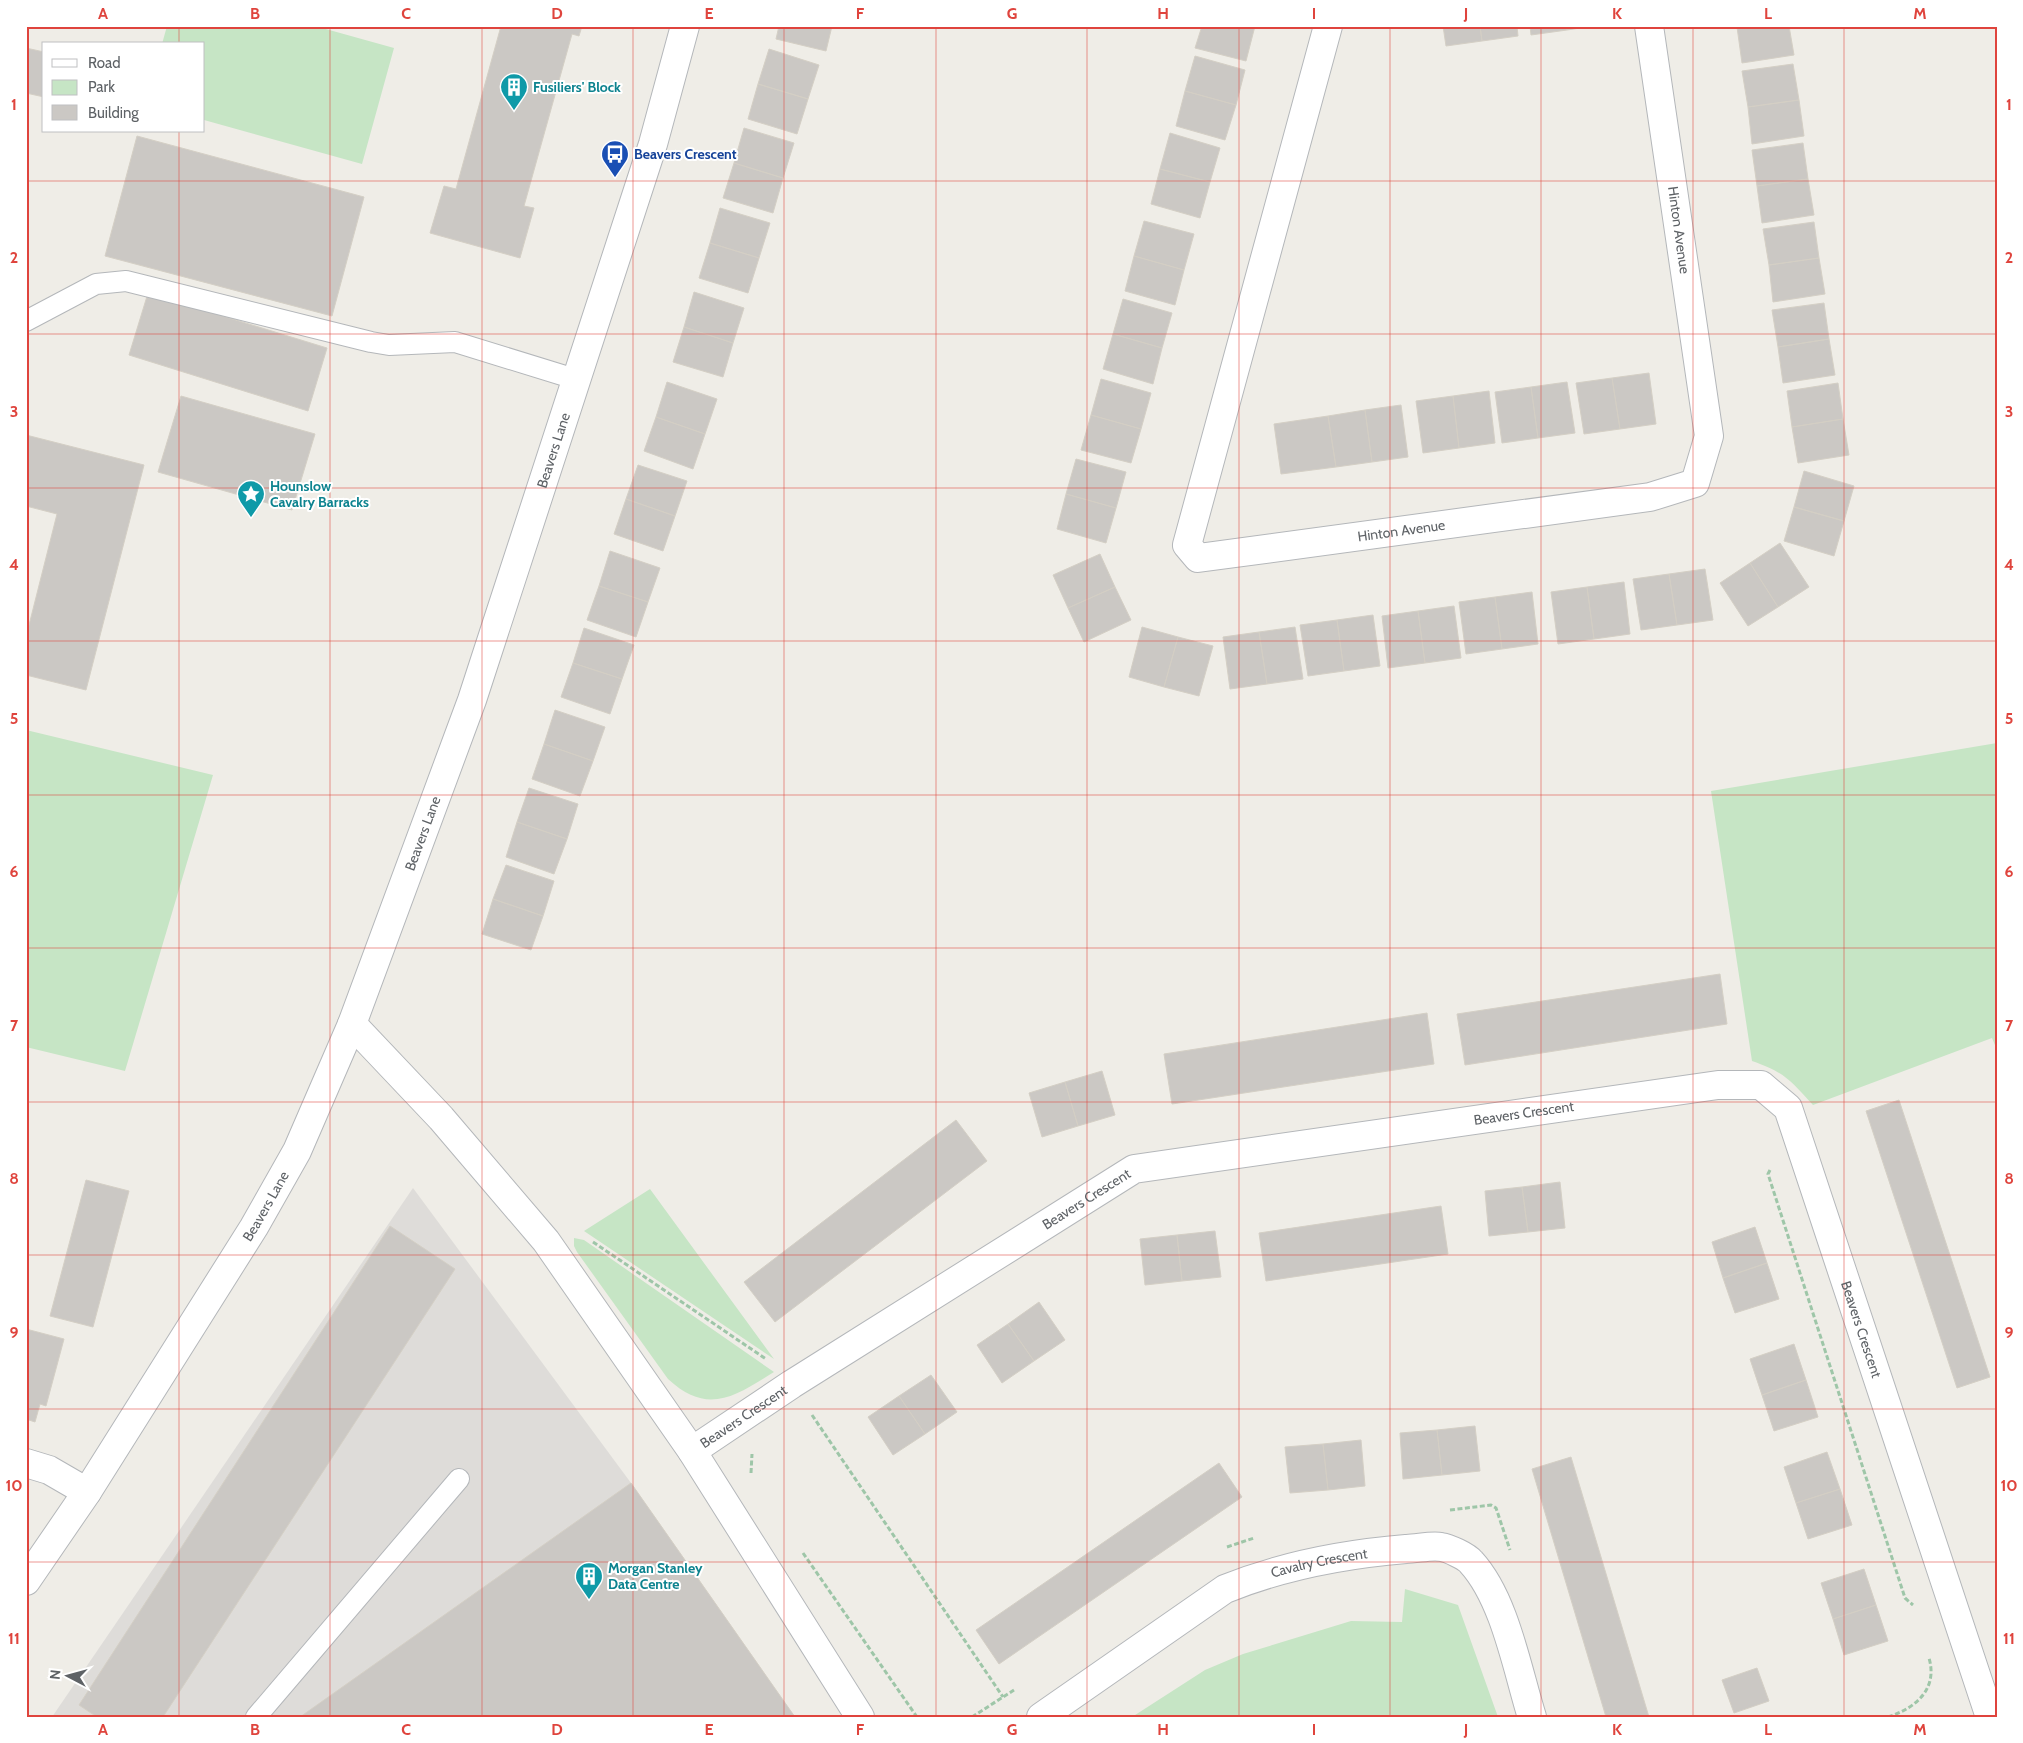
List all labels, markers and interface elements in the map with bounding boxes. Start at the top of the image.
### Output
text: A [98,4,108,23]
text: B [250,4,260,23]
text: C [401,4,411,23]
text: D [551,4,563,23]
text: E [704,4,714,23]
text: F [856,4,865,23]
text: G [1007,4,1017,23]
text: H [1157,4,1169,23]
text: I [1312,4,1316,23]
text: J [1463,4,1468,23]
text: K [1612,4,1622,23]
text: L [1764,4,1772,23]
text: M [1913,4,1927,23]
legend [42,42,205,132]
text: Road [88,54,121,72]
building icon: Fusiliers' Block [499,72,529,111]
text: Park [88,78,115,96]
place label: Fusiliers' Block [533,78,621,96]
text: 1 [11,95,17,114]
text: 1 [2006,95,2012,114]
text: Building [88,104,139,122]
bus stop icon: Beavers Crescent [600,139,630,178]
place label: Beavers Crescent [634,145,737,163]
street label: Hinton Avenue [1664,185,1694,275]
text: 2 [10,248,18,267]
text: 2 [2005,248,2013,267]
text: 3 [10,402,18,421]
text: 3 [2005,402,2013,421]
street label: Beavers Lane [533,410,574,490]
place label: Hounslow Cavalry Barracks [270,477,369,511]
place icon: Hounslow Cavalry Barracks [236,479,266,518]
street label: Hinton Avenue [1356,516,1446,545]
text: 4 [9,555,19,574]
text: 4 [2004,555,2014,574]
text: 5 [10,709,18,728]
text: 5 [2005,709,2013,728]
street label: Beavers Lane [401,794,445,873]
text: 6 [10,862,19,881]
text: 6 [2005,862,2014,881]
text: 7 [10,1016,19,1035]
text: 7 [2005,1016,2014,1035]
street label: Beavers Crescent [1472,1097,1575,1129]
street label: Beavers Crescent [1039,1164,1134,1233]
street label: Beavers Lane [238,1168,293,1245]
text: 8 [9,1169,19,1188]
text: 8 [2004,1169,2014,1188]
street label: Beavers Crescent [1837,1279,1886,1380]
text: 9 [10,1323,19,1342]
text: 9 [2005,1323,2014,1342]
street label: Beavers Crescent [697,1381,791,1452]
text: 10 [5,1476,23,1495]
text: 10 [2000,1476,2018,1495]
street label: Cavalry Crescent [1269,1544,1369,1582]
place label: Morgan Stanley Data Centre [608,1559,703,1593]
building icon: Morgan Stanley Data Centre [574,1561,604,1600]
text: 11 [8,1629,20,1648]
text: 11 [2003,1629,2015,1648]
north arrow [42,1650,92,1700]
text: N [46,1669,65,1681]
text: A [98,1720,108,1739]
text: B [250,1720,260,1739]
text: C [401,1720,411,1739]
text: D [551,1720,563,1739]
text: E [704,1720,714,1739]
text: F [856,1720,865,1739]
text: G [1007,1720,1017,1739]
text: H [1157,1720,1169,1739]
text: I [1312,1720,1316,1739]
text: J [1463,1720,1468,1739]
text: K [1612,1720,1622,1739]
text: L [1764,1720,1772,1739]
text: M [1913,1720,1927,1739]

